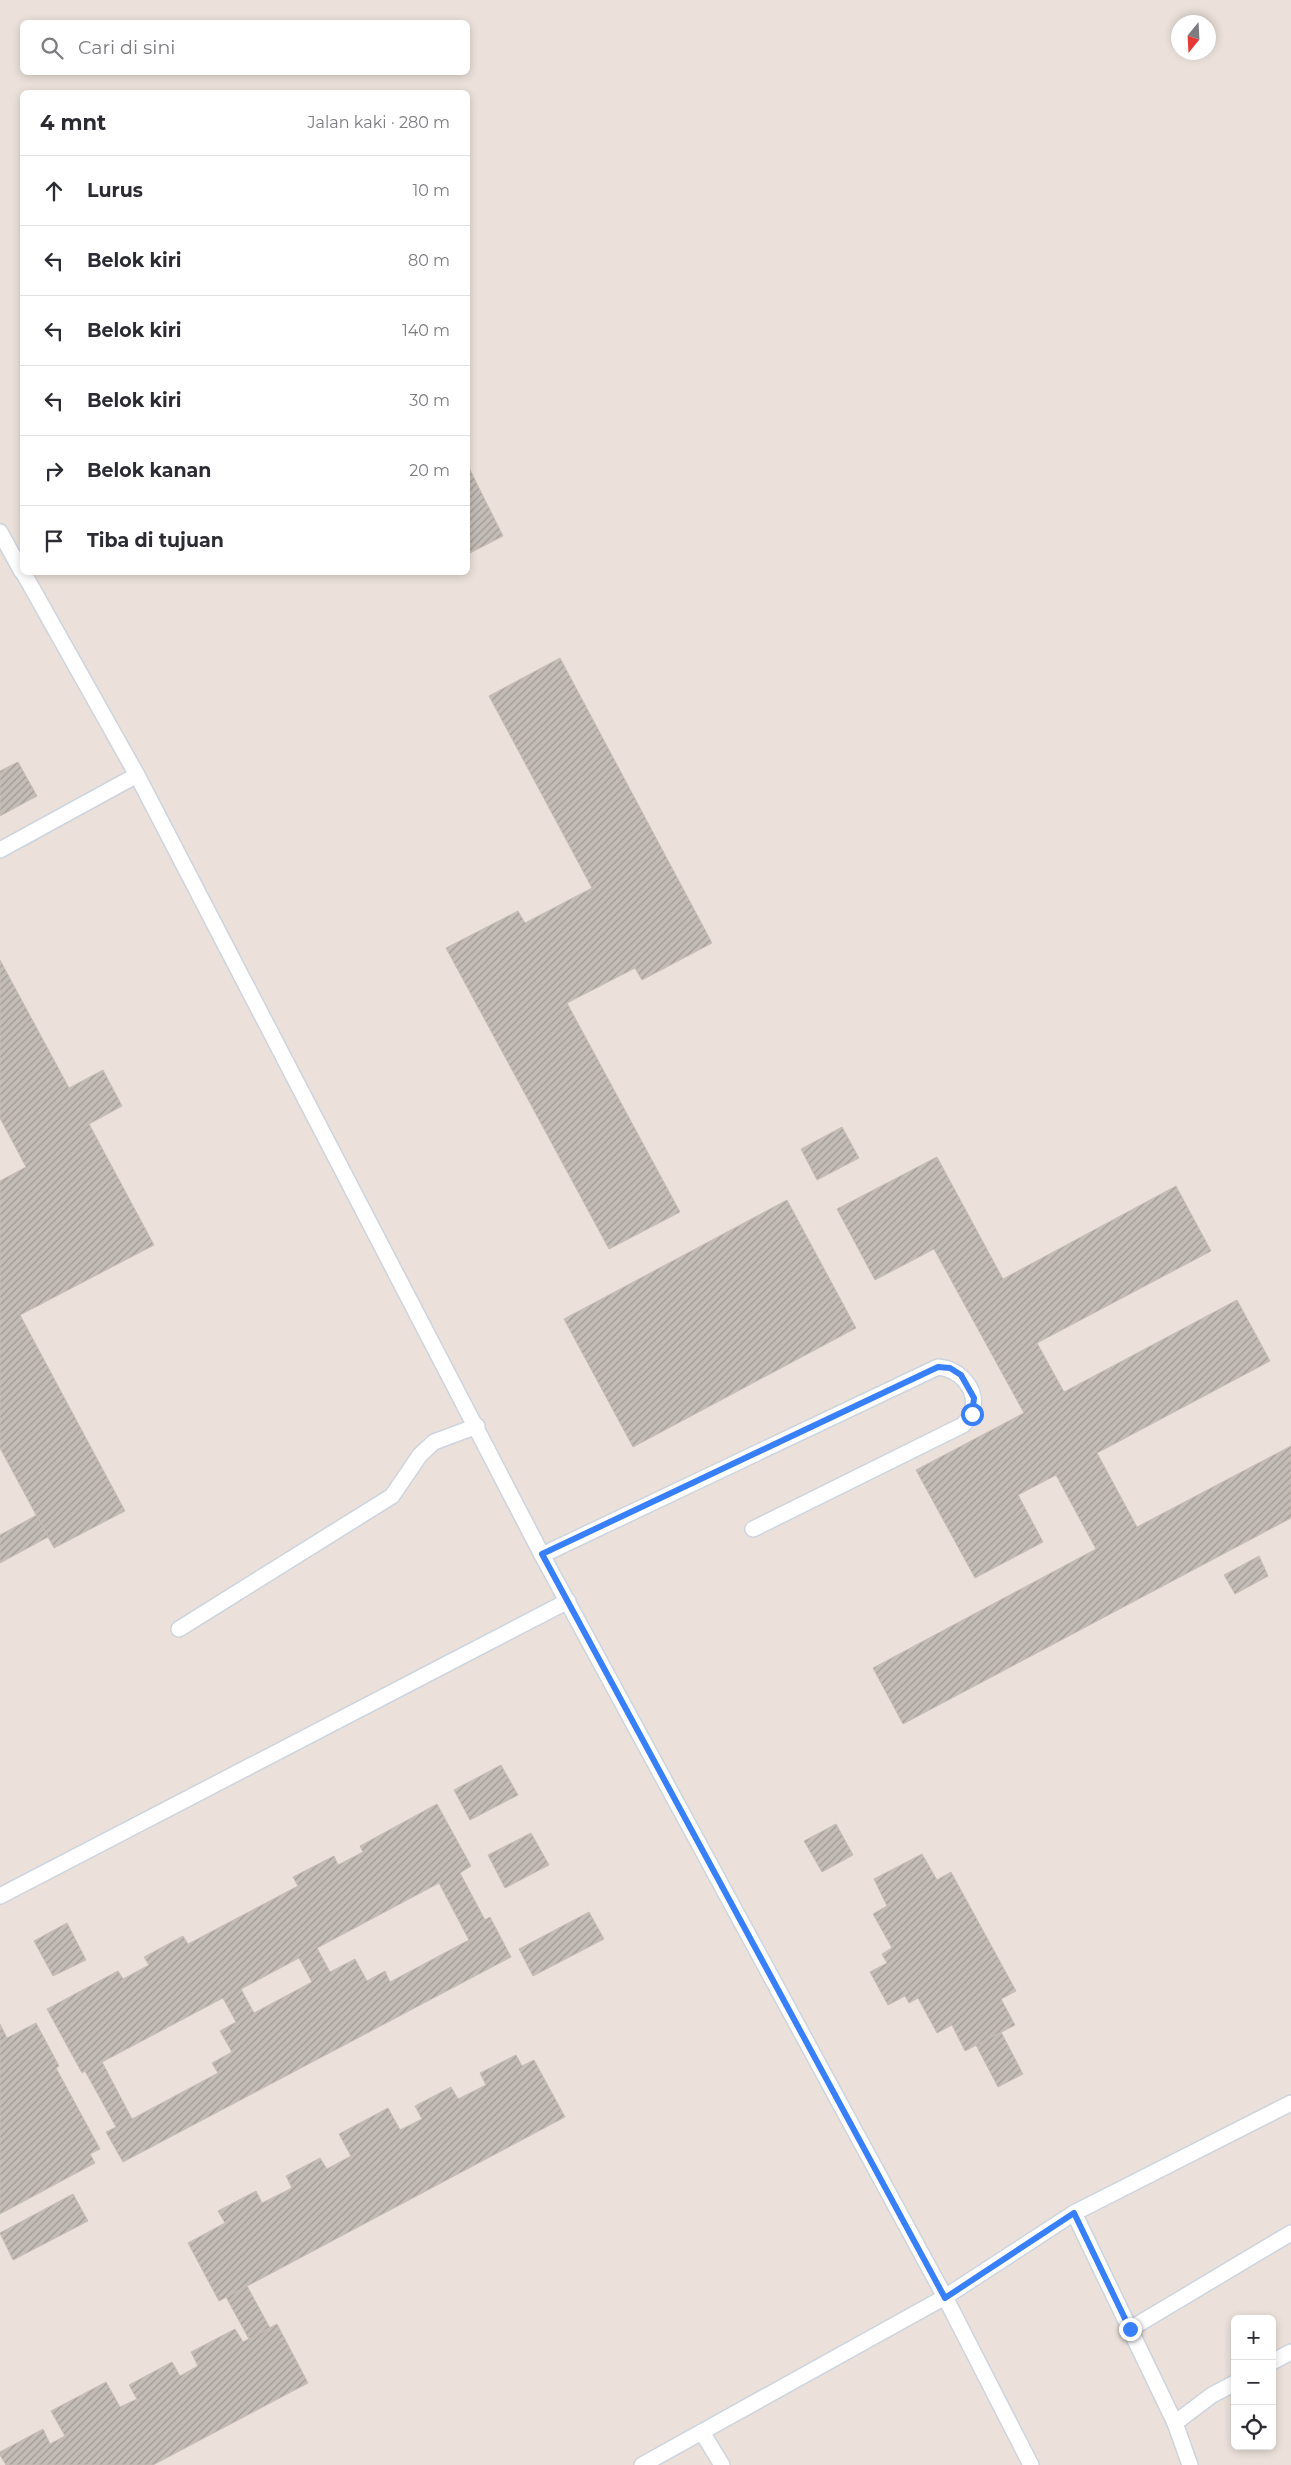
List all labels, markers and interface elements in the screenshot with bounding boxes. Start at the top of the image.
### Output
north arrow [1171,15,1216,60]
search box [20,20,470,75]
icon: search [38,34,66,62]
text: Cari di sini [78,36,175,59]
text: 4 mnt [40,110,106,135]
text: Jalan kaki · 280 m [308,113,450,132]
icon: ahead [40,177,68,205]
text: Lurus [87,179,143,202]
text: 10 m [412,181,450,200]
icon: left [40,247,68,275]
text: Belok kiri [87,249,182,272]
text: 80 m [408,251,450,270]
icon: left [40,317,68,345]
text: Belok kiri [87,319,182,342]
text: 140 m [402,321,450,340]
icon: left [40,387,68,415]
text: Belok kiri [87,389,182,412]
text: 30 m [409,391,450,410]
icon: right [40,457,68,485]
text: Belok kanan [87,459,211,482]
text: 20 m [409,461,450,480]
icon: arrive [40,527,68,555]
text: Tiba di tujuan [87,529,224,552]
route start [961,1403,984,1426]
map controls [1231,2315,1276,2450]
button: + [1231,2315,1276,2360]
route end [1119,2318,1142,2341]
button: − [1231,2360,1276,2405]
button: locate [1231,2405,1276,2450]

